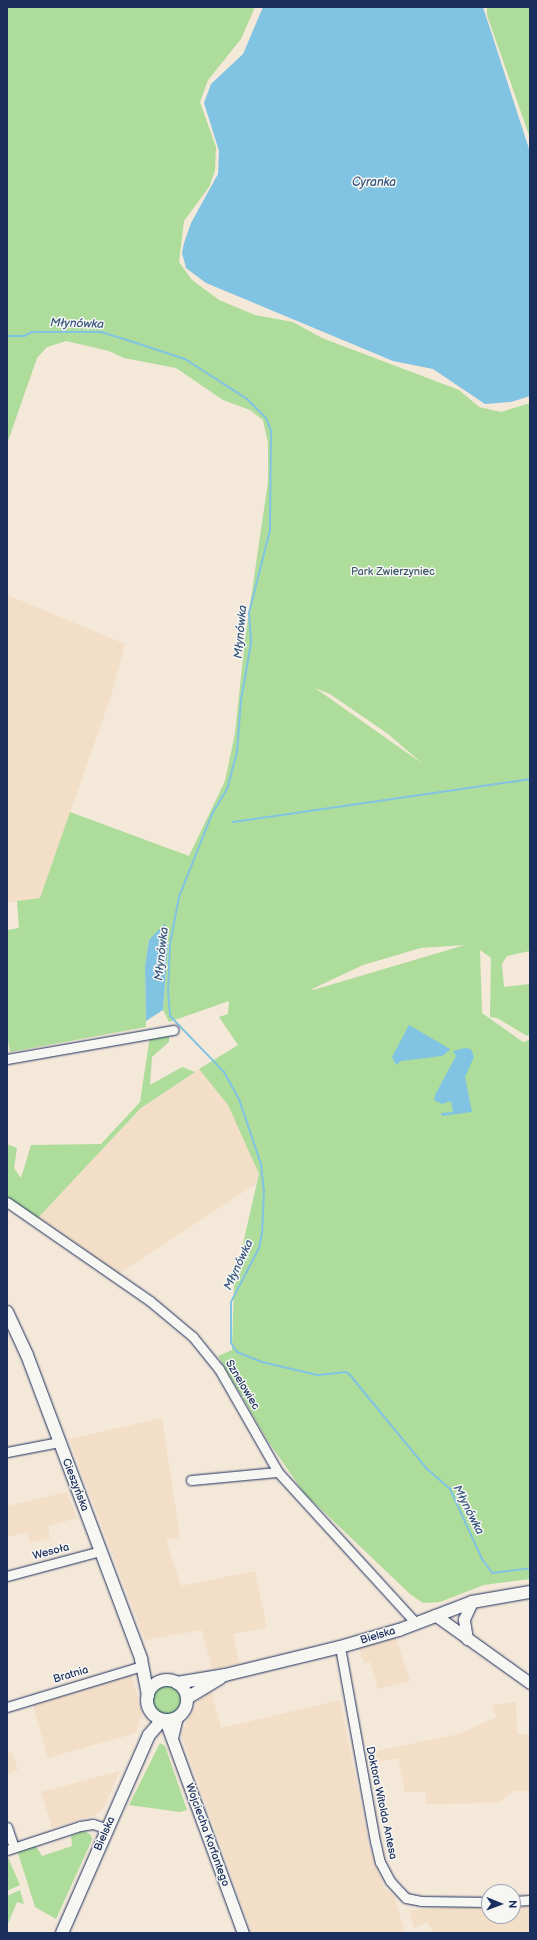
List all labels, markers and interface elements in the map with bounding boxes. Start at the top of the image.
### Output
water label: Cyranka [352,176,396,190]
water label: Młynówka [50,316,104,332]
park label: Park Zwierzyniec [351,565,435,579]
water label: Młynówka [231,605,251,659]
water label: Młynówka [152,926,172,982]
water label: Młynówka [221,1238,257,1292]
street label: Sznelowiec [222,1358,262,1412]
street label: Cieszyńska [59,1457,91,1513]
water label: Młynówka [449,1483,487,1537]
street label: Wesoła [31,1541,71,1563]
street label: Bielska [359,1624,397,1648]
street label: Bratnia [52,1663,90,1687]
street label: Doktora Witolda Antesa [363,1745,399,1861]
street label: Wojciecha Korfantego [182,1782,232,1888]
street label: Bielska [92,1815,118,1853]
north arrow [481,1884,521,1924]
text: N [506,1900,519,1908]

